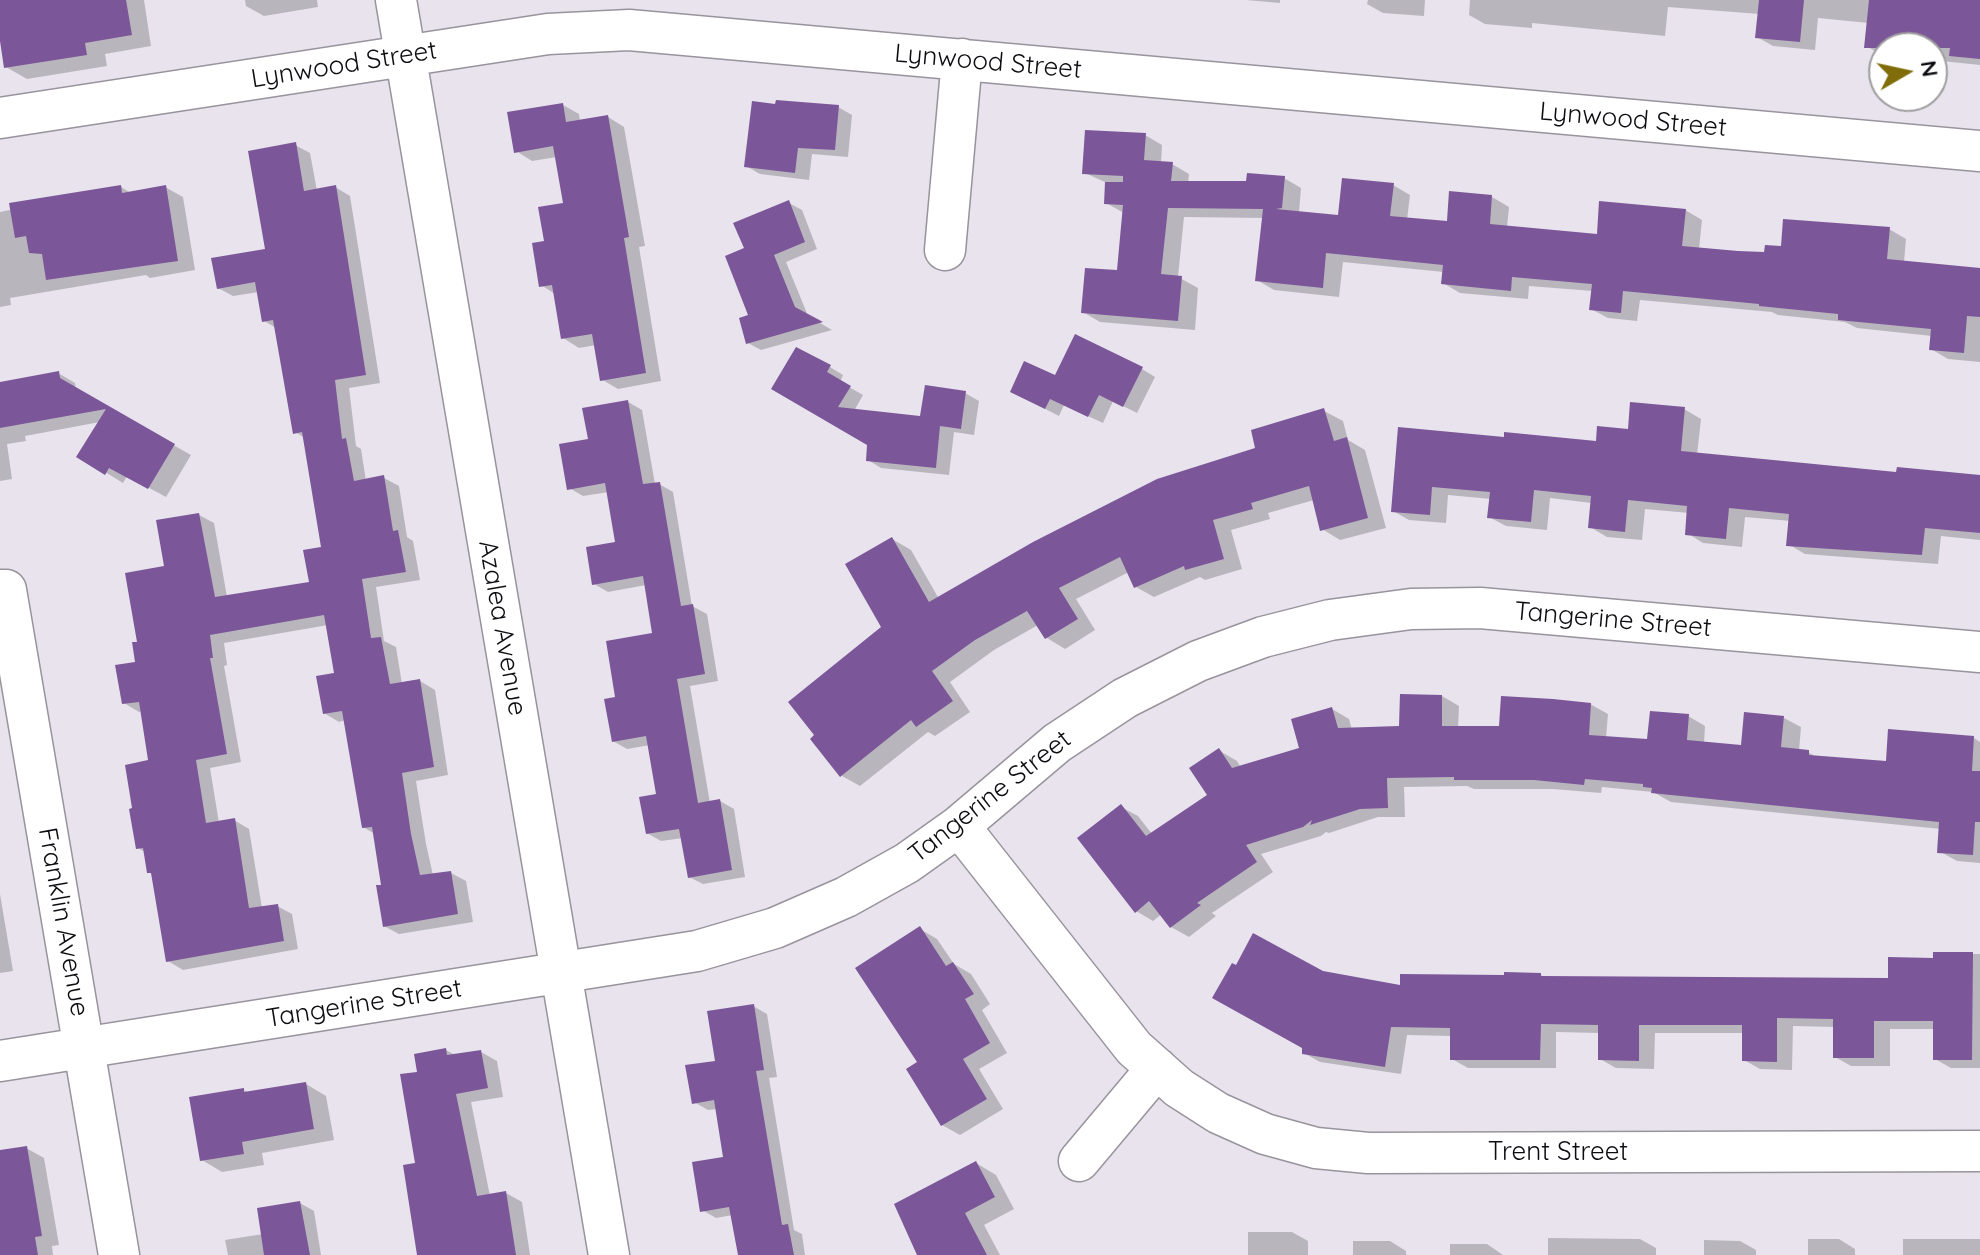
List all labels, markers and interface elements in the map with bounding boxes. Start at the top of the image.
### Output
north arrow [1868,32,1948,112]
street label: Lynwood Street [249,35,439,95]
street label: Lynwood Street [893,38,1083,86]
text: N [1915,58,1945,79]
street label: Lynwood Street [1538,96,1728,144]
street label: Azalea Avenue [471,538,533,718]
street label: Tangerine Street [1513,596,1713,644]
street label: Tangerine Street [902,724,1078,870]
street label: Franklin Avenue [31,825,95,1019]
street label: Tangerine Street [264,973,464,1035]
street label: Trent Street [1488,1136,1628,1168]

